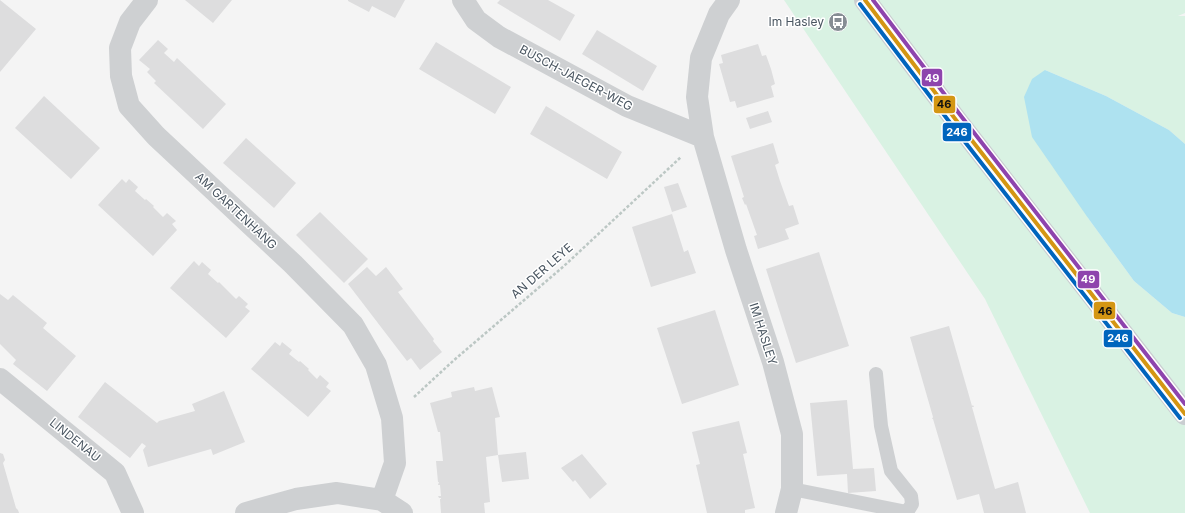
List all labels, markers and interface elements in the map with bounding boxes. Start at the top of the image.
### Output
bus stop icon: Im Hasley [827,11,849,33]
place label: Im Hasley [768,14,824,29]
street label: BUSCH-JAEGER-WEG [517,41,635,114]
line badge: 49 [921,68,943,87]
text: 49 [925,71,939,85]
line badge: 46 [933,95,956,114]
text: 46 [937,97,951,111]
line badge: 246 [942,122,972,142]
text: 246 [946,125,968,139]
street label: AM GARTENHANG [192,169,280,252]
street label: AN DER LEYE [508,240,576,302]
line badge: 49 [1077,270,1100,289]
text: 49 [1081,272,1095,286]
street label: IM HASLEY [746,301,781,367]
line badge: 46 [1093,301,1116,320]
text: 46 [1098,304,1112,318]
line badge: 246 [1103,329,1133,348]
text: 246 [1107,331,1129,345]
street label: LINDENAU [47,415,104,465]

